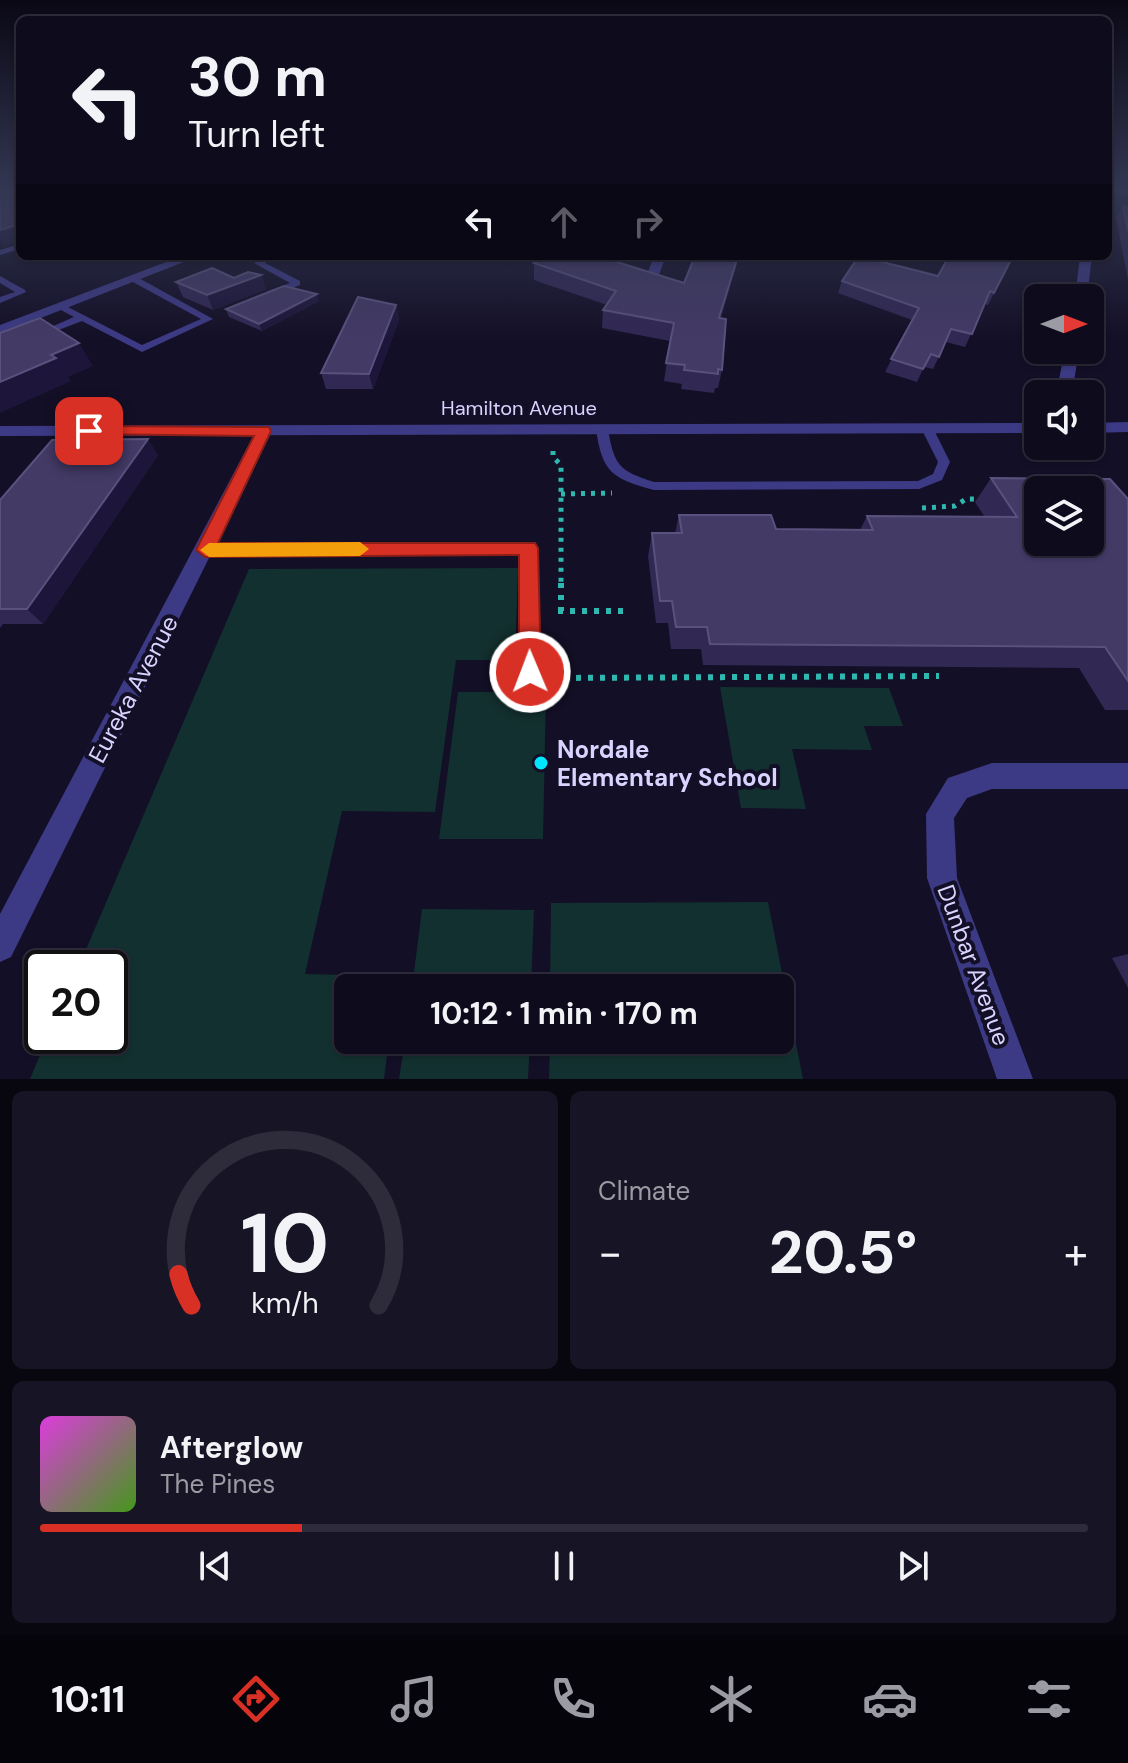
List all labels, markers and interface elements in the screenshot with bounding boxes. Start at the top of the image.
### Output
text: 30 m [188,40,327,113]
icon: left [56,48,160,152]
text: Turn left [188,111,325,158]
icon: left [458,200,502,244]
icon: ahead [542,200,586,244]
icon: right [626,200,670,244]
north arrow [1024,284,1104,364]
map controls [1024,284,1104,556]
button: sound [1024,380,1104,460]
street label: Hamilton Avenue [441,395,597,421]
pin [55,397,123,465]
icon: arrive [67,409,111,453]
button: layers [1024,476,1104,556]
street label: Eureka Avenue [81,610,185,768]
position arrow [488,630,572,714]
place label: Nordale Elementary School [557,734,778,793]
marker: Nordale Elementary School [532,754,550,772]
street label: Dunbar Avenue [931,880,1017,1050]
speed limit sign: 20 [24,950,128,1054]
text: 10:12 · 1 min · 170 m [430,994,698,1033]
text: Climate [598,1174,690,1208]
text: 10 [241,1189,329,1298]
text: 20.5° [769,1213,917,1292]
text: − [598,1224,622,1282]
text: + [1064,1224,1088,1282]
text: km/h [251,1285,319,1322]
text: Afterglow [160,1428,303,1467]
text: The Pines [160,1467,275,1501]
icon: previous [193,1544,237,1588]
icon: pause [542,1544,586,1588]
icon: next [891,1544,935,1588]
icon: directions [228,1671,284,1727]
icon: music [386,1671,442,1727]
icon: phone [545,1671,601,1727]
icon: climate [703,1671,759,1727]
icon: car [862,1671,918,1727]
icon: filters [1021,1671,1077,1727]
text: 10:11 [51,1676,125,1723]

